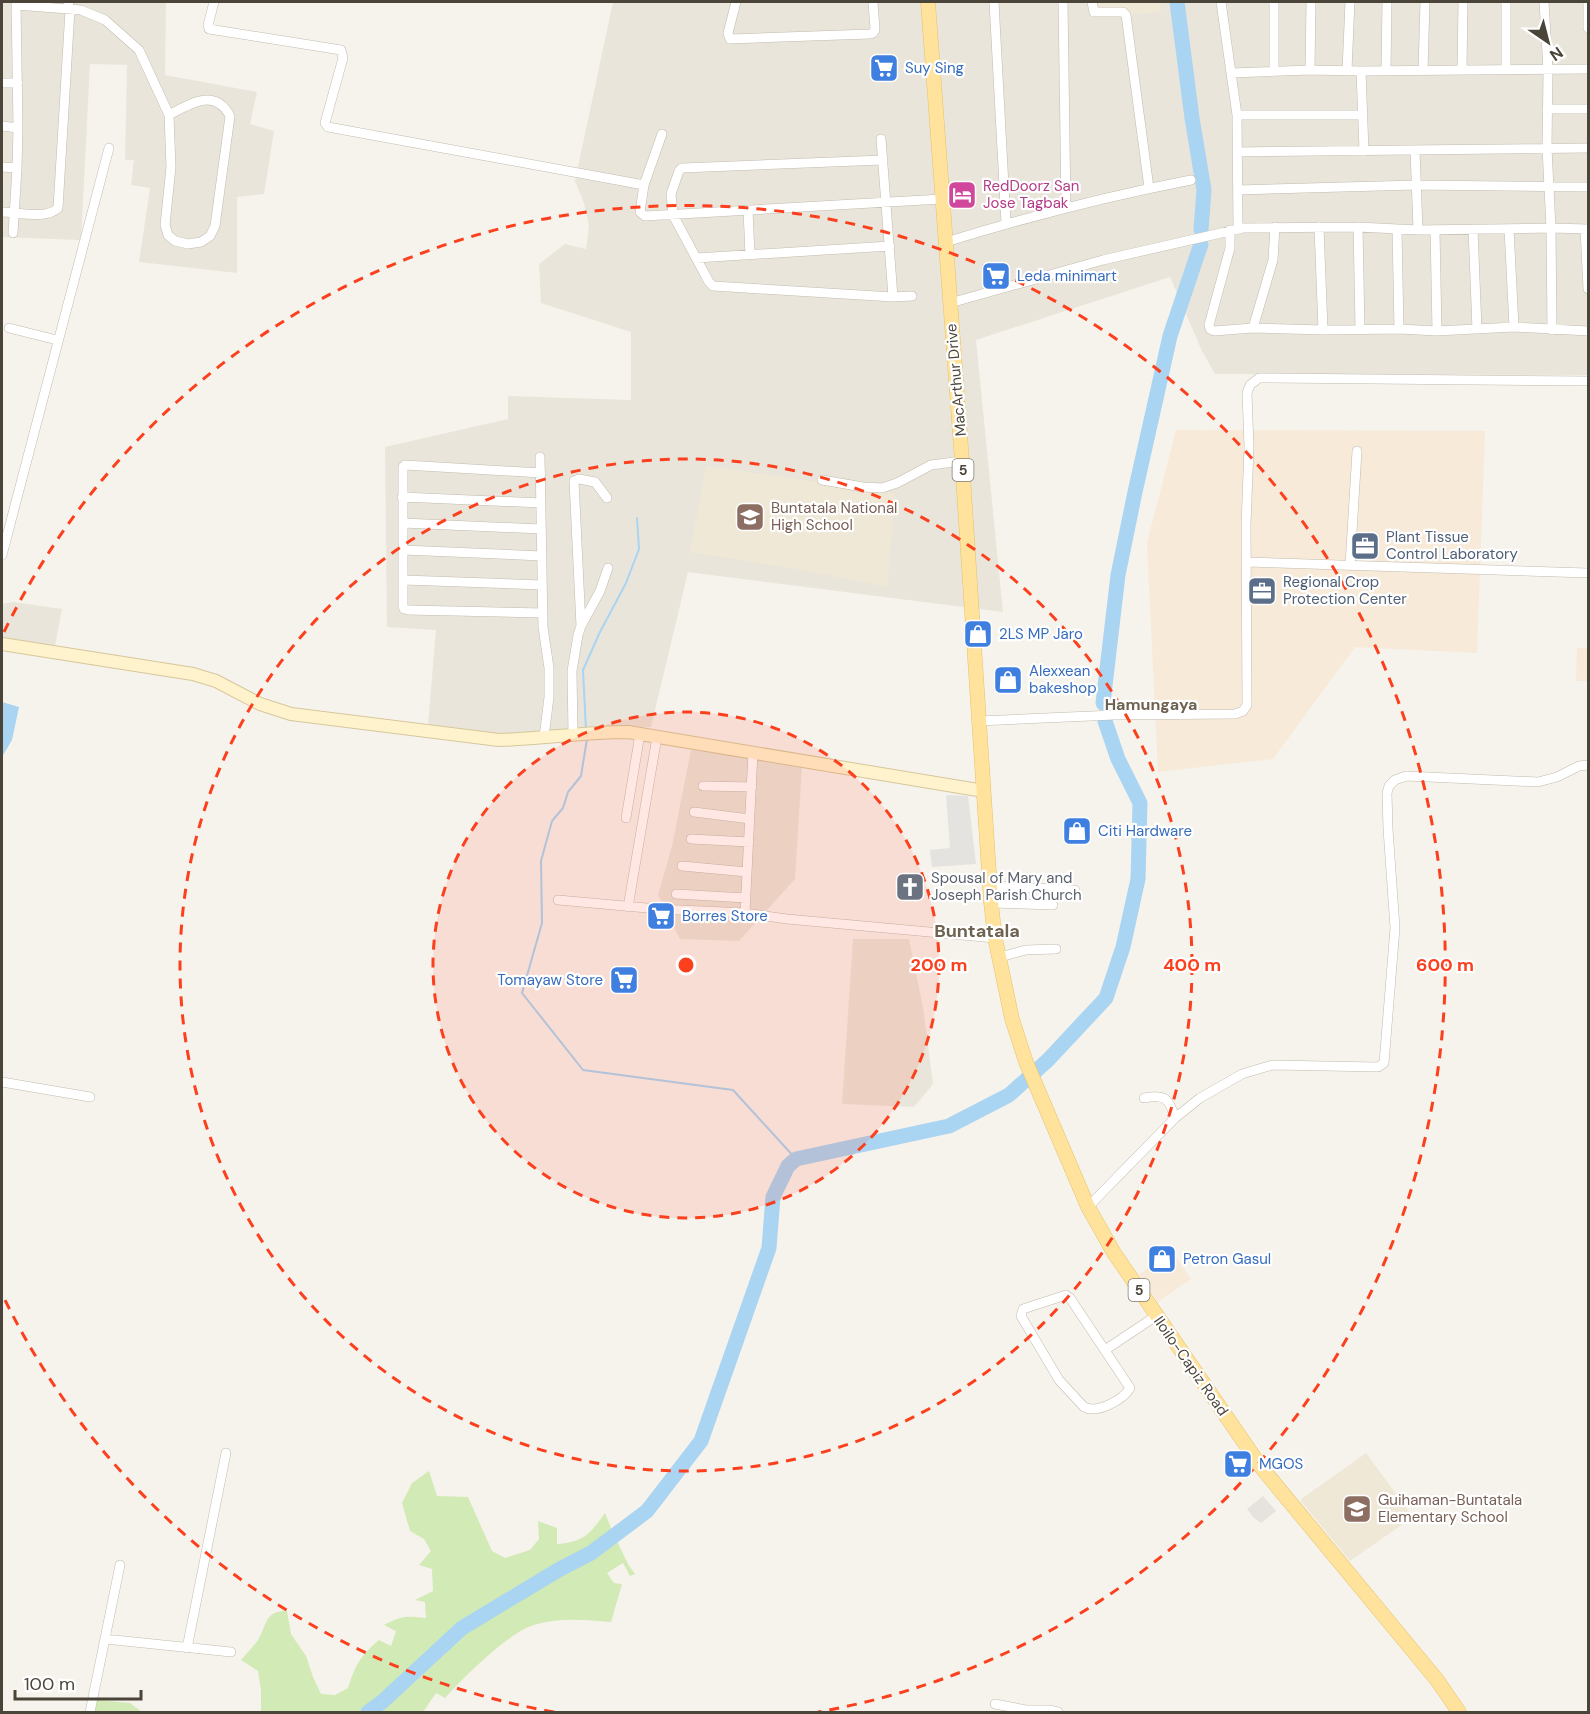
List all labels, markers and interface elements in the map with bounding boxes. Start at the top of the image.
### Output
north arrow [1518,12,1578,72]
text: N [1546,42,1567,66]
supermarket icon: Suy Sing [868,52,900,84]
place label: Suy Sing [905,58,964,78]
place label: RedDoorz San Jose Tagbak [983,176,1079,213]
hotel icon: RedDoorz San Jose Tagbak [946,179,978,211]
supermarket icon: Leda minimart [980,260,1012,292]
place label: Leda minimart [1017,266,1117,286]
street label: MacArthur Drive [941,323,971,437]
road number: 5 [952,459,974,481]
place label: Buntatala National High School [771,498,897,535]
school or university icon: Buntatala National High School [734,501,766,533]
place label: Plant Tissue Control Laboratory [1386,527,1519,564]
office icon: Plant Tissue Control Laboratory [1349,530,1381,562]
place label: Regional Crop Protection Center [1283,572,1407,609]
office icon: Regional Crop Protection Center [1246,575,1278,607]
shop icon: 2LS MP Jaro [962,618,994,650]
place label: 2LS MP Jaro [999,624,1083,644]
place label: Alexxean bakeshop [1029,661,1097,698]
shop icon: Alexxean bakeshop [992,664,1024,696]
district label: Hamungaya [1105,694,1197,715]
shop icon: Citi Hardware [1061,815,1093,847]
place label: Citi Hardware [1098,821,1192,841]
place label: Spousal of Mary and Joseph Parish Church [931,868,1082,905]
church icon: Spousal of Mary and Joseph Parish Church [894,871,926,903]
supermarket icon: Borres Store [645,900,677,932]
place label: Borres Store [682,906,768,926]
district label: Buntatala [934,919,1020,943]
text: 200 m [911,953,967,977]
text: 400 m [1163,953,1221,977]
text: 600 m [1416,953,1474,977]
centre of rings [676,955,696,975]
supermarket icon: Tomayaw Store [608,964,640,996]
place label: Tomayaw Store [497,970,603,990]
shop icon: Petron Gasul [1146,1243,1178,1275]
place label: Petron Gasul [1183,1249,1271,1269]
road number: 5 [1128,1279,1150,1301]
street label: Iloilo-Capiz Road [1149,1312,1233,1420]
supermarket icon: MGOS [1222,1448,1254,1480]
place label: MGOS [1259,1454,1304,1474]
place label: Guihaman-Buntatala Elementary School [1378,1490,1522,1527]
school or university icon: Guihaman-Buntatala Elementary School [1341,1493,1373,1525]
scale bar [15,1663,141,1701]
text: 100 m [24,1672,75,1696]

